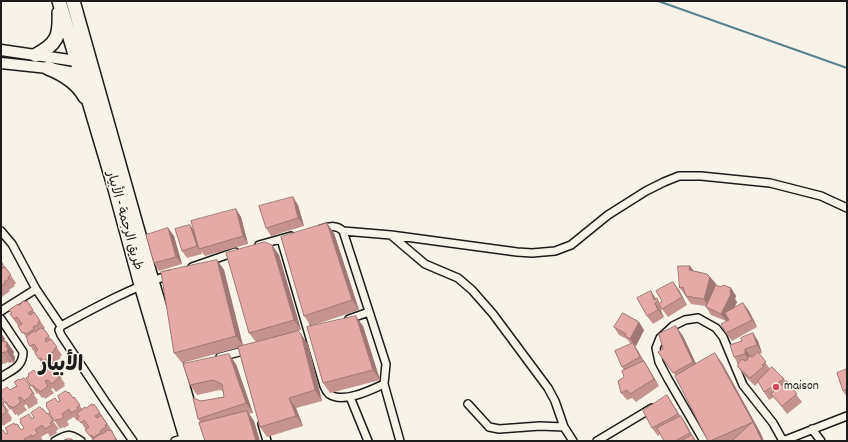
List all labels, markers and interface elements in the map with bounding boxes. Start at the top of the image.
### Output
street label: طريق الرجمة - الأبيار [101,170,145,272]
district label: الأبيار [39,354,83,380]
place label: maison [784,379,819,395]
marker: maison [771,382,781,392]

